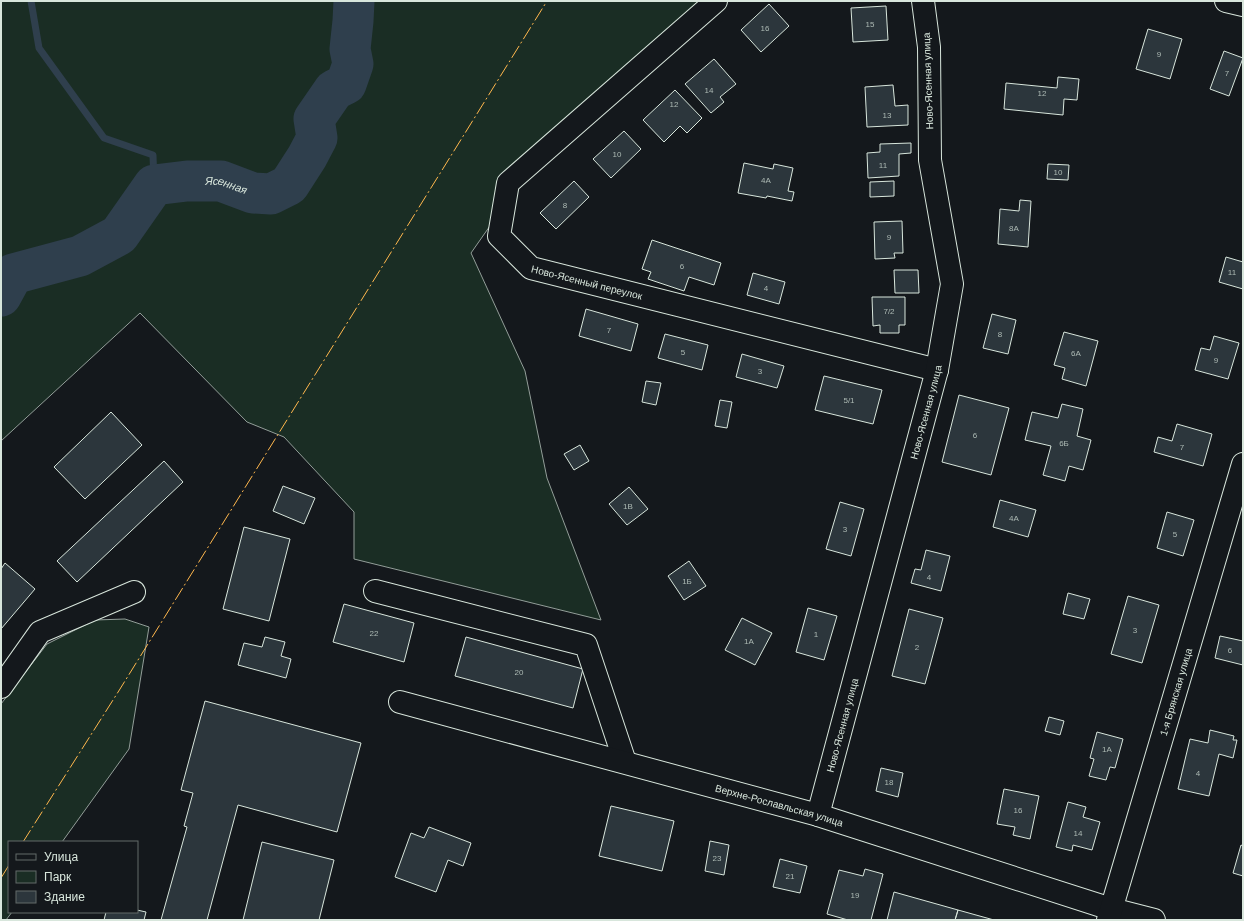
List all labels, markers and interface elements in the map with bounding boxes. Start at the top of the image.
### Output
house number: 15 [866,20,875,29]
house number: 16 [761,24,770,33]
street label: Ново-Ясенная улица [921,32,935,130]
house number: 9 [1157,50,1162,59]
house number: 7 [1225,69,1230,78]
house number: 14 [705,86,714,95]
house number: 12 [1038,89,1047,98]
house number: 12 [670,100,679,109]
house number: 13 [883,111,892,120]
house number: 10 [613,150,622,159]
house number: 11 [879,161,888,170]
house number: 10 [1054,168,1063,177]
water label: Ясенная [204,174,249,196]
house number: 4А [761,176,772,185]
house number: 8 [563,201,568,210]
house number: 8А [1009,224,1020,233]
house number: 9 [887,233,892,242]
house number: 6 [680,262,685,271]
street label: Ново-Ясенный переулок [530,263,644,301]
house number: 11 [1228,268,1237,277]
house number: 4 [764,284,769,293]
house number: 7/2 [883,307,895,316]
house number: 7 [607,326,612,335]
house number: 8 [998,330,1003,339]
house number: 5 [681,348,686,357]
house number: 6А [1071,349,1082,358]
house number: 9 [1214,356,1219,365]
street label: Ново-Ясенная улица [908,364,943,460]
house number: 3 [758,367,763,376]
house number: 5/1 [843,396,855,405]
house number: 6 [973,431,978,440]
house number: 6Б [1059,439,1069,448]
house number: 7 [1180,443,1185,452]
house number: 1В [623,502,633,511]
house number: 4А [1009,514,1020,523]
house number: 3 [843,525,848,534]
house number: 5 [1173,530,1178,539]
house number: 4 [927,573,932,582]
house number: 1Б [682,577,692,586]
house number: 3 [1133,626,1138,635]
house number: 22 [370,629,379,638]
house number: 1 [814,630,819,639]
house number: 1А [744,637,755,646]
house number: 2 [915,643,920,652]
street label: 1-я Брянская улица [1157,646,1194,737]
house number: 6 [1228,646,1233,655]
house number: 20 [515,668,524,677]
street label: Ново-Ясенная улица [824,676,860,773]
house number: 1А [1102,745,1113,754]
house number: 4 [1196,769,1201,778]
house number: 18 [885,778,894,787]
street label: Верхне-Рославльская улица [714,782,845,828]
house number: 16 [1014,806,1023,815]
house number: 14 [1074,829,1083,838]
legend [8,841,138,913]
text: Улица [44,850,78,864]
house number: 23 [713,854,722,863]
text: Парк [44,870,72,884]
house number: 21 [786,872,795,881]
text: Здание [44,890,85,904]
house number: 19 [851,891,860,900]

